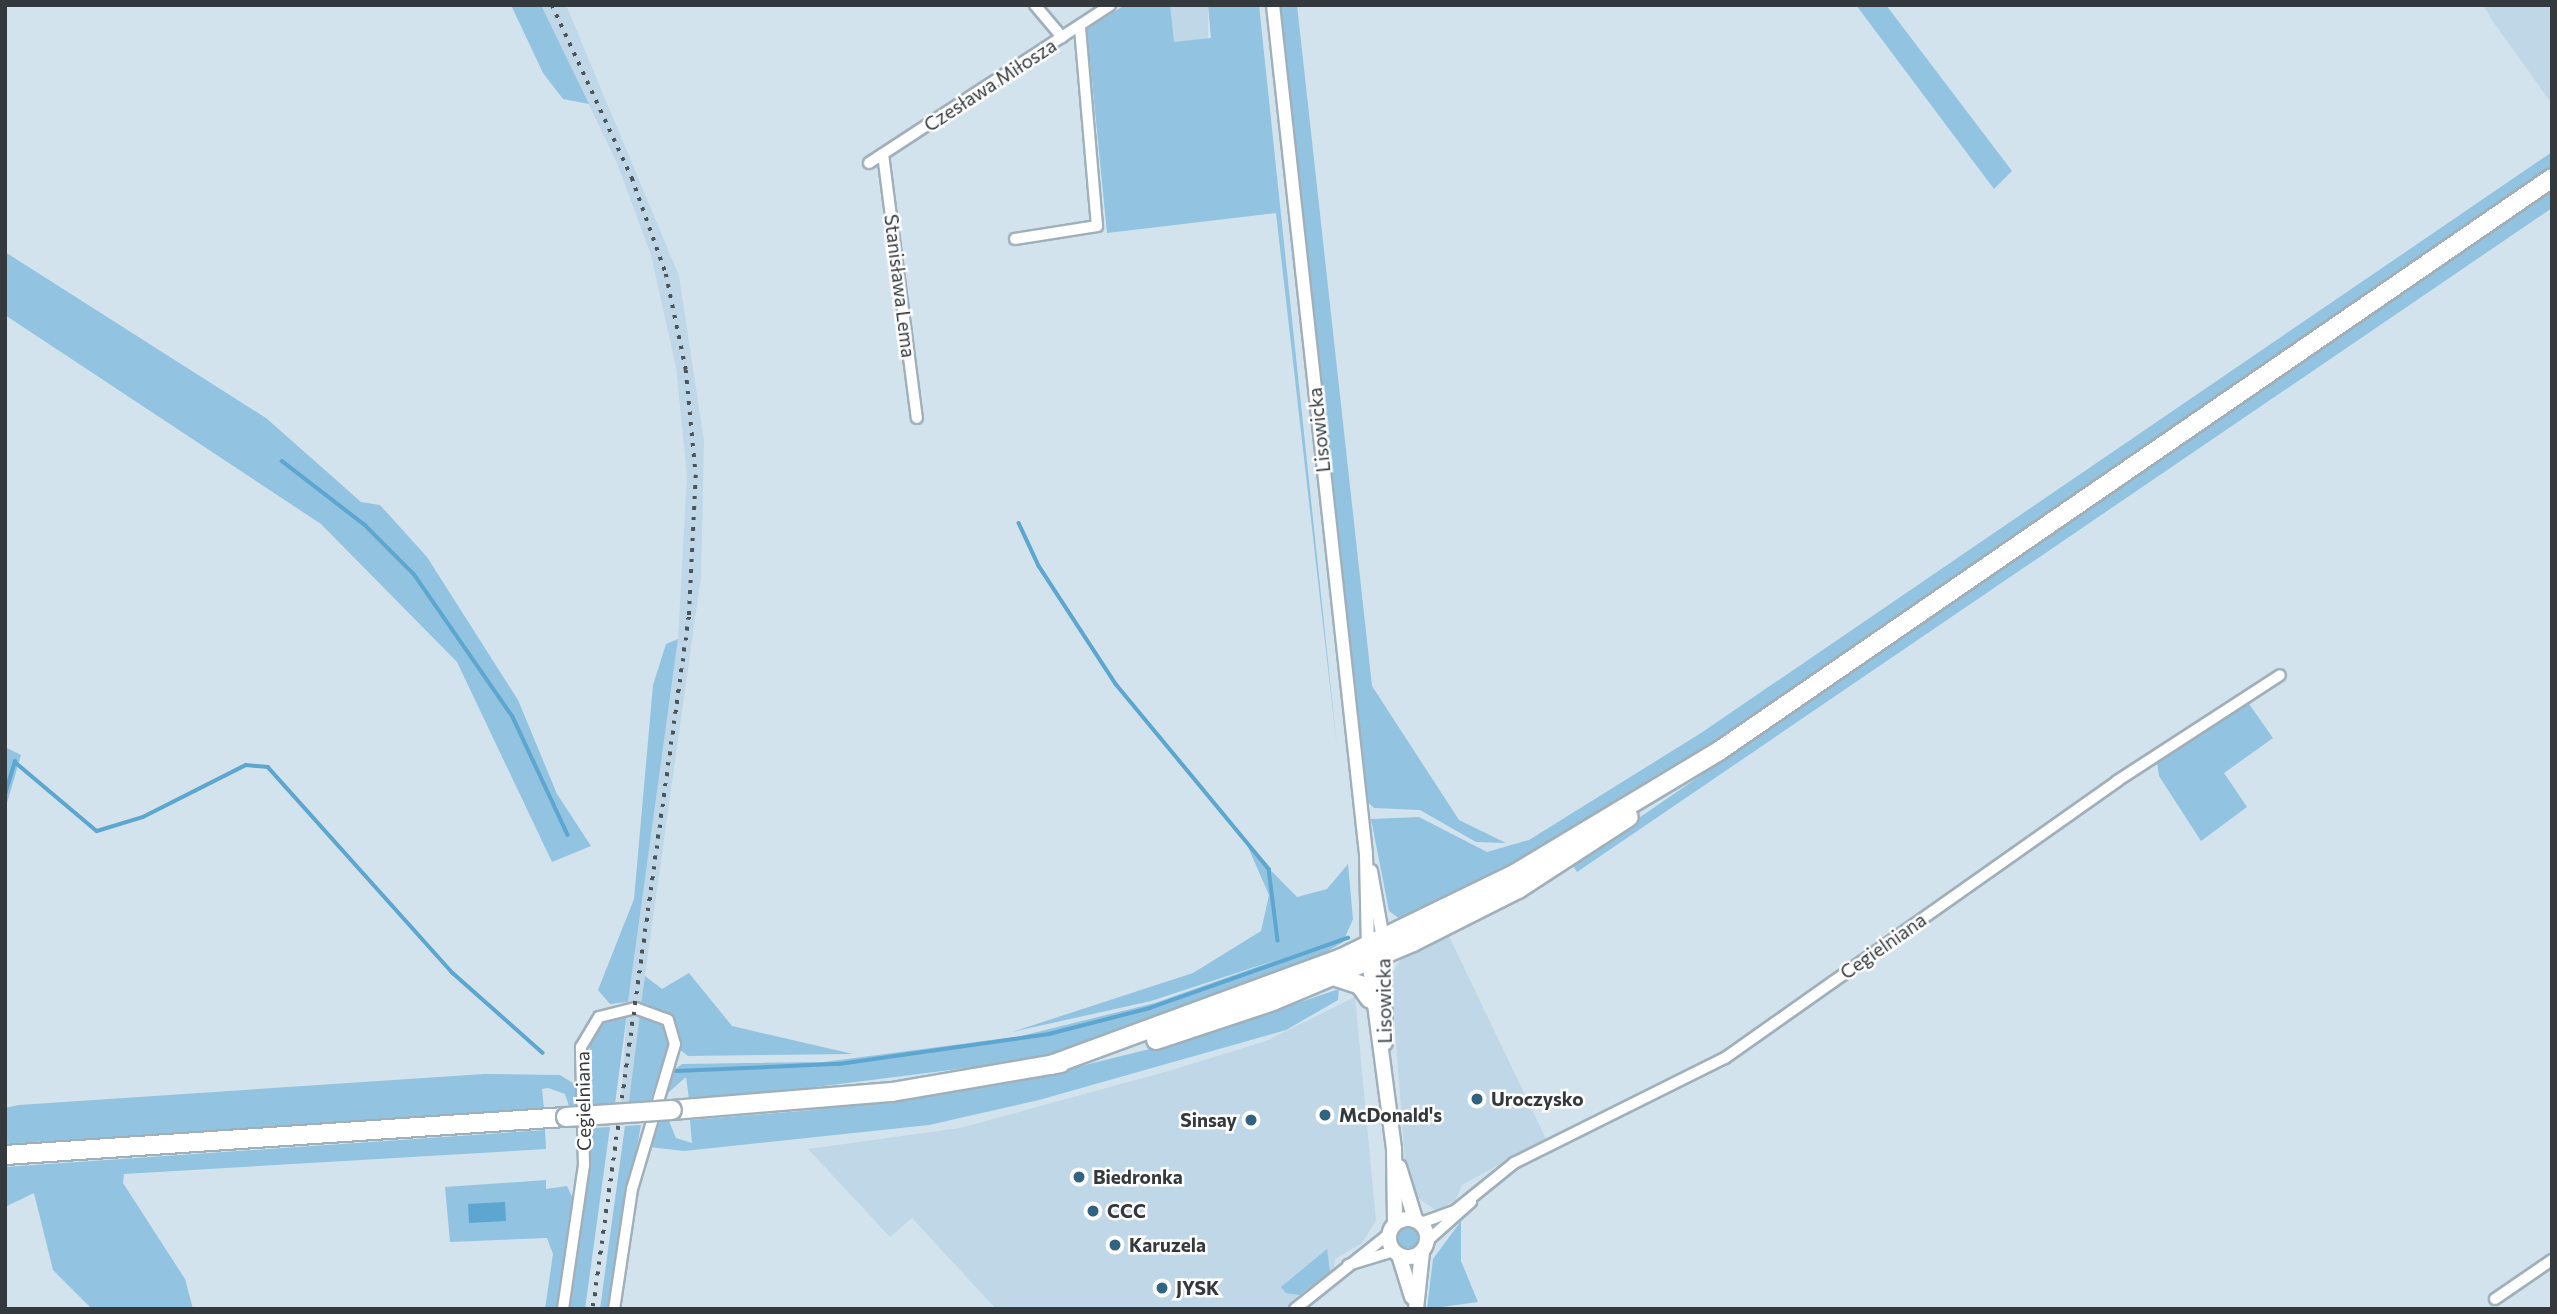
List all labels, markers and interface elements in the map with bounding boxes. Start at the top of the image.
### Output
street label: Czesława Miłosza [920,34,1060,136]
street label: Stanisława Lema [880,213,920,359]
street label: Lisowicka [1303,386,1335,474]
street label: Cegielniana [1836,908,1930,984]
street label: Lisowicka [1372,958,1396,1044]
street label: Cegielniana [571,1051,595,1151]
place label: Uroczysko [1491,1088,1584,1110]
marker: Uroczysko [1469,1091,1485,1107]
place label: McDonald's [1339,1104,1442,1126]
marker: McDonald's [1317,1107,1333,1123]
place label: Sinsay [1180,1109,1237,1131]
marker: Sinsay [1243,1112,1259,1128]
place label: Biedronka [1093,1166,1183,1188]
marker: Biedronka [1071,1169,1087,1185]
place label: CCC [1107,1200,1146,1222]
marker: CCC [1085,1203,1101,1219]
place label: Karuzela [1129,1234,1206,1256]
marker: Karuzela [1107,1237,1123,1253]
place label: JYSK [1176,1277,1219,1299]
marker: JYSK [1154,1280,1170,1296]

